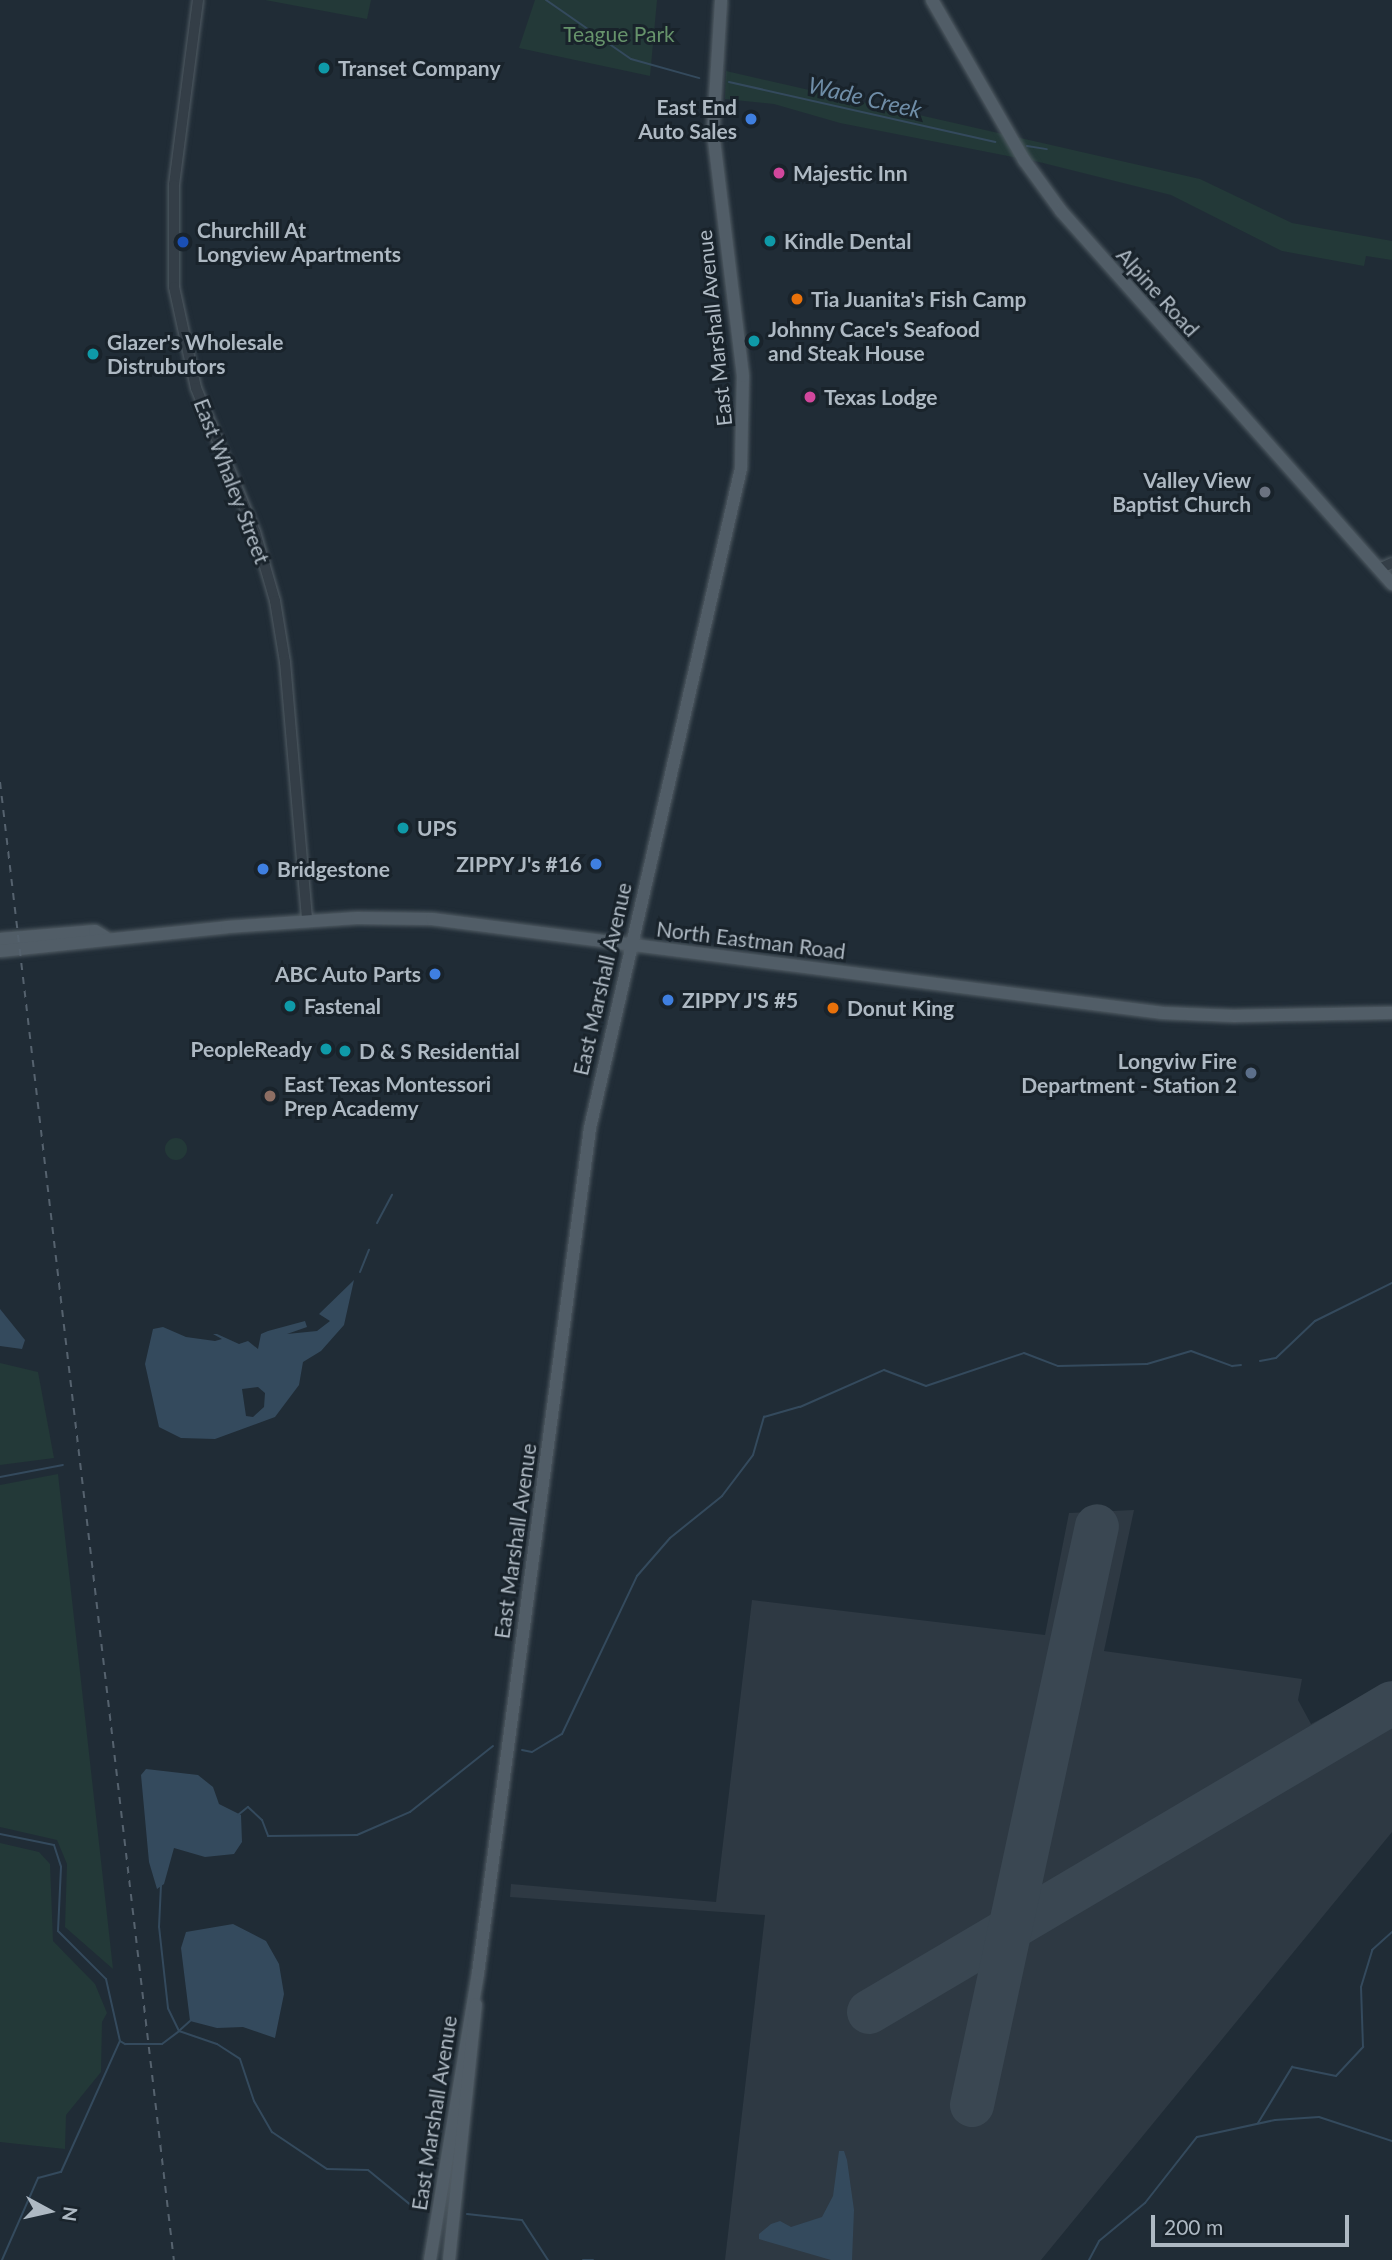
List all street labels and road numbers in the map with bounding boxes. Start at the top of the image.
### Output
street label: East Marshall Avenue [691,228,737,428]
street label: Alpine Road [1112,242,1204,342]
street label: East Whaley Street [189,395,275,567]
street label: East Marshall Avenue [567,880,637,1078]
street label: North Eastman Road [655,916,847,964]
street label: East Marshall Avenue [489,1441,541,1641]
street label: East Marshall Avenue [406,2013,462,2213]

